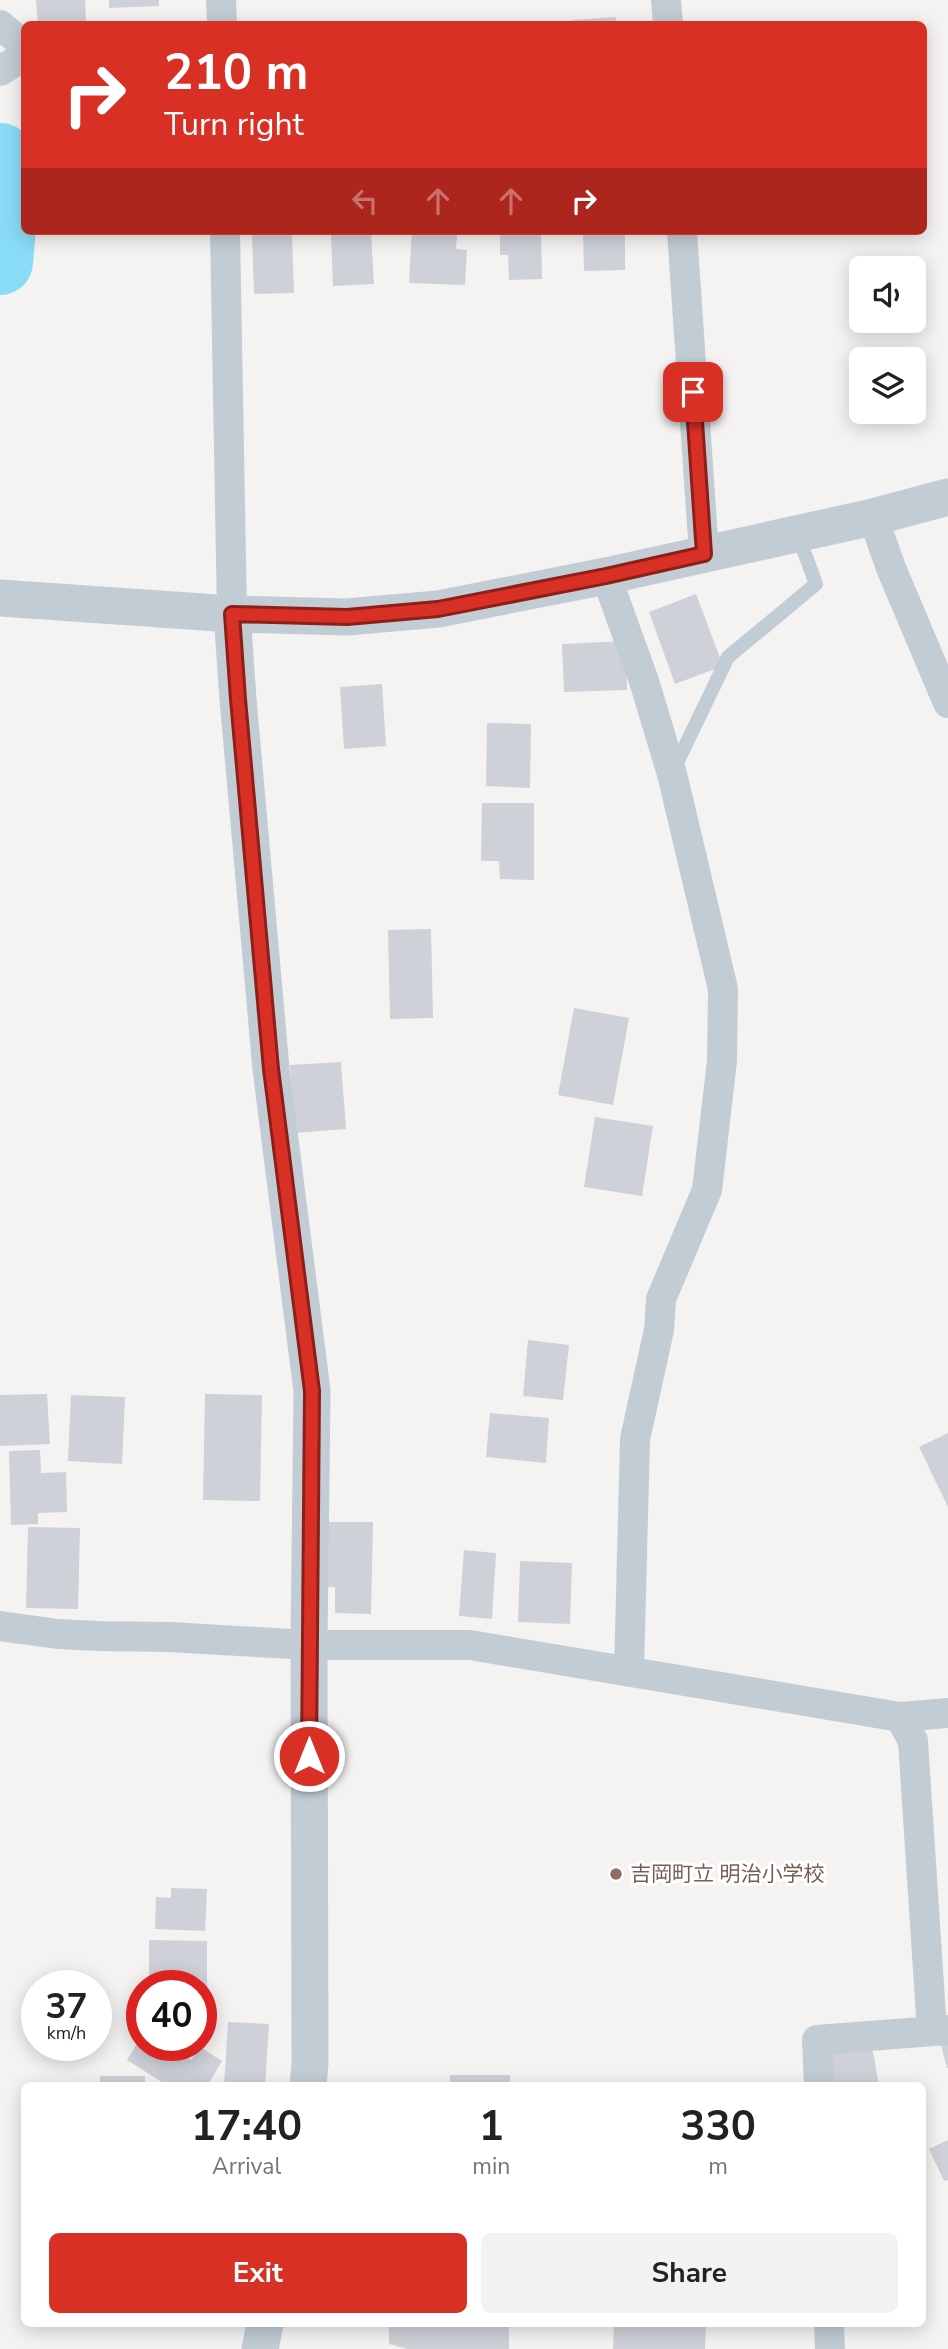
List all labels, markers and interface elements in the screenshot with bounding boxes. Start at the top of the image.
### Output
text: 210 m [164,39,308,106]
icon: right [49,49,140,140]
text: Turn right [164,103,304,146]
icon: left [346,182,384,220]
icon: ahead [419,182,457,220]
icon: ahead [492,182,530,220]
icon: right [565,182,603,220]
map controls [849,256,926,424]
button: sound [849,256,926,333]
button: layers [849,347,926,424]
pin [663,362,723,422]
icon: arrive [674,373,712,411]
position arrow [272,1719,346,1793]
place label: 吉岡町立 明治小学校 [630,1860,824,1888]
marker: 吉岡町立 明治小学校 [608,1866,624,1882]
speed limit sign: 40 [126,1970,217,2061]
text: 37 [45,1983,88,2030]
text: km/h [47,2021,86,2045]
text: 17:40 [191,2098,302,2155]
text: 1 [479,2098,504,2155]
text: 330 [680,2098,756,2155]
text: Arrival [212,2151,281,2182]
text: min [472,2151,510,2182]
text: m [708,2151,728,2182]
button: Exit [49,2233,467,2313]
button: Share [481,2233,898,2313]

